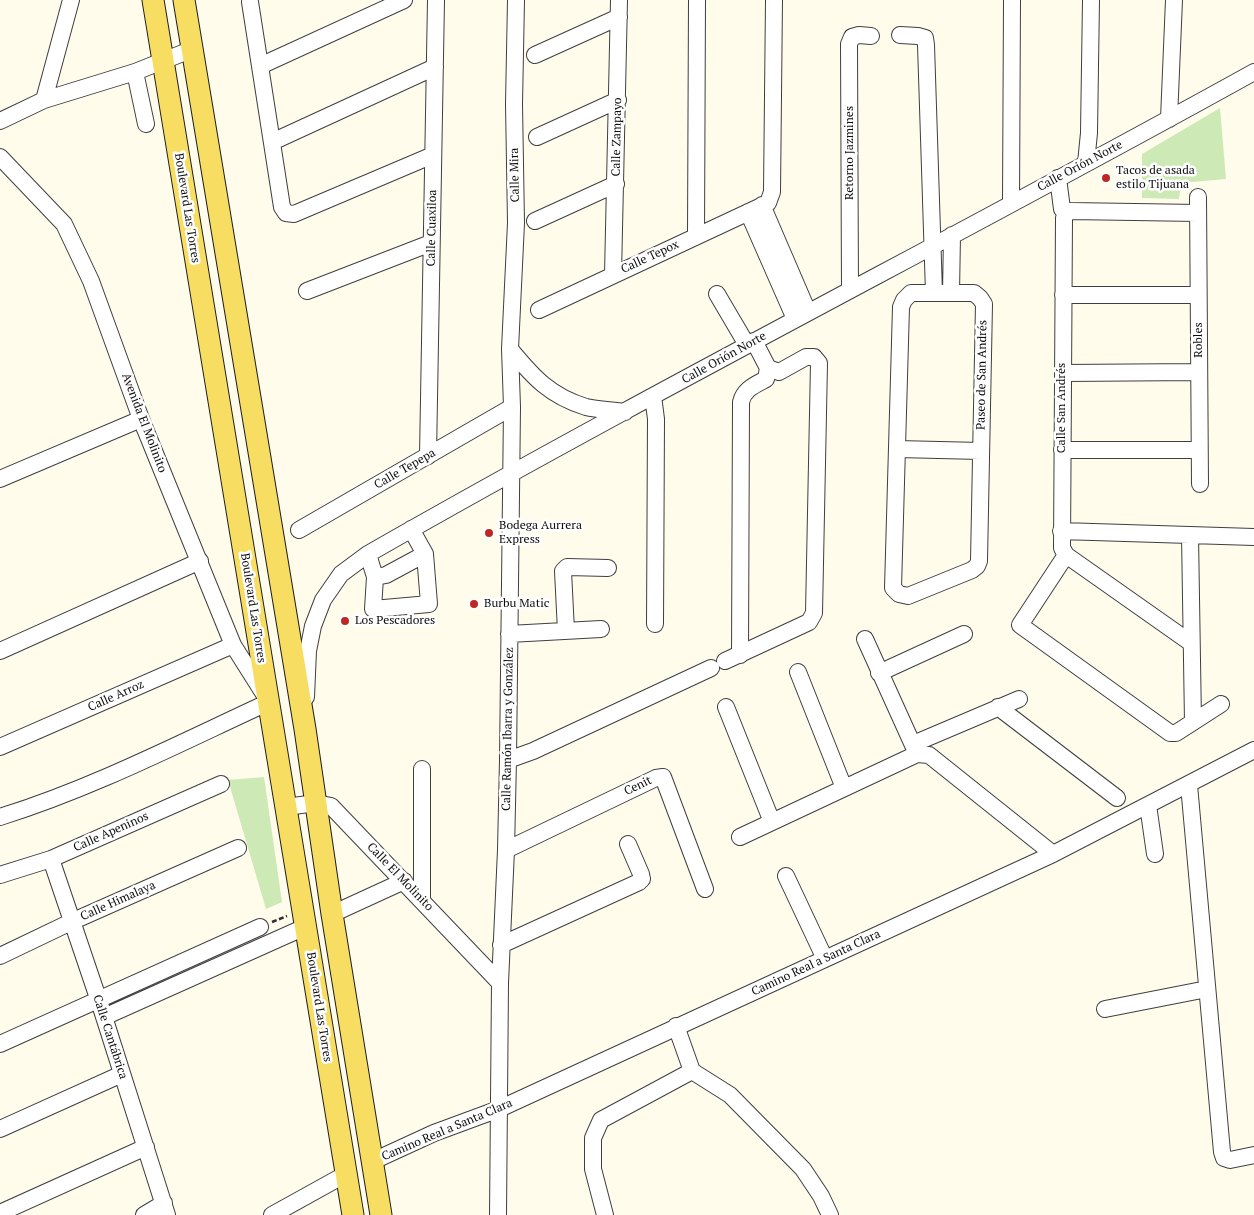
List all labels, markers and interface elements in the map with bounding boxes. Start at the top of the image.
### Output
street label: Calle Zampayo [609,97,625,177]
street label: Retorno Jazmines [843,106,857,200]
street label: Calle Orión Norte [1035,138,1125,194]
street label: Calle Mira [507,148,523,202]
street label: Boulevard Las Torres [171,152,203,264]
place label: Tacos de asada estilo Tijuana [1116,164,1195,192]
marker: Tacos de asada estilo Tijuana [1100,172,1112,184]
street label: Calle Cuaxiloa [424,189,440,267]
street label: Calle Tepox [619,237,681,277]
street label: Paseo de San Andrés [974,320,990,430]
street label: Robles [1192,322,1206,358]
street label: Calle Orión Norte [679,329,769,387]
street label: Calle San Andrés [1055,363,1069,453]
street label: Avenida El Molinito [118,371,170,475]
street label: Calle Tepepa [372,446,438,492]
place label: Bodega Aurrera Express [499,519,582,547]
marker: Bodega Aurrera Express [483,527,495,539]
street label: Boulevard Las Torres [237,552,269,664]
place label: Burbu Matic [484,597,549,611]
marker: Burbu Matic [468,598,480,610]
place label: Los Pescadores [355,614,435,628]
marker: Los Pescadores [339,615,351,627]
street label: Calle Ramón Ibarra y González [499,647,517,811]
street label: Calle Arroz [86,677,146,715]
street label: Cenit [622,773,654,799]
street label: Calle Apeninos [71,809,151,855]
street label: Calle El Molinito [364,840,436,914]
street label: Calle Himalaya [78,878,158,924]
street label: Camino Real a Santa Clara [749,927,883,999]
street label: Boulevard Las Torres [303,951,335,1063]
street label: Calle Cantábrica [90,993,130,1081]
street label: Camino Real a Santa Clara [379,1096,515,1164]

